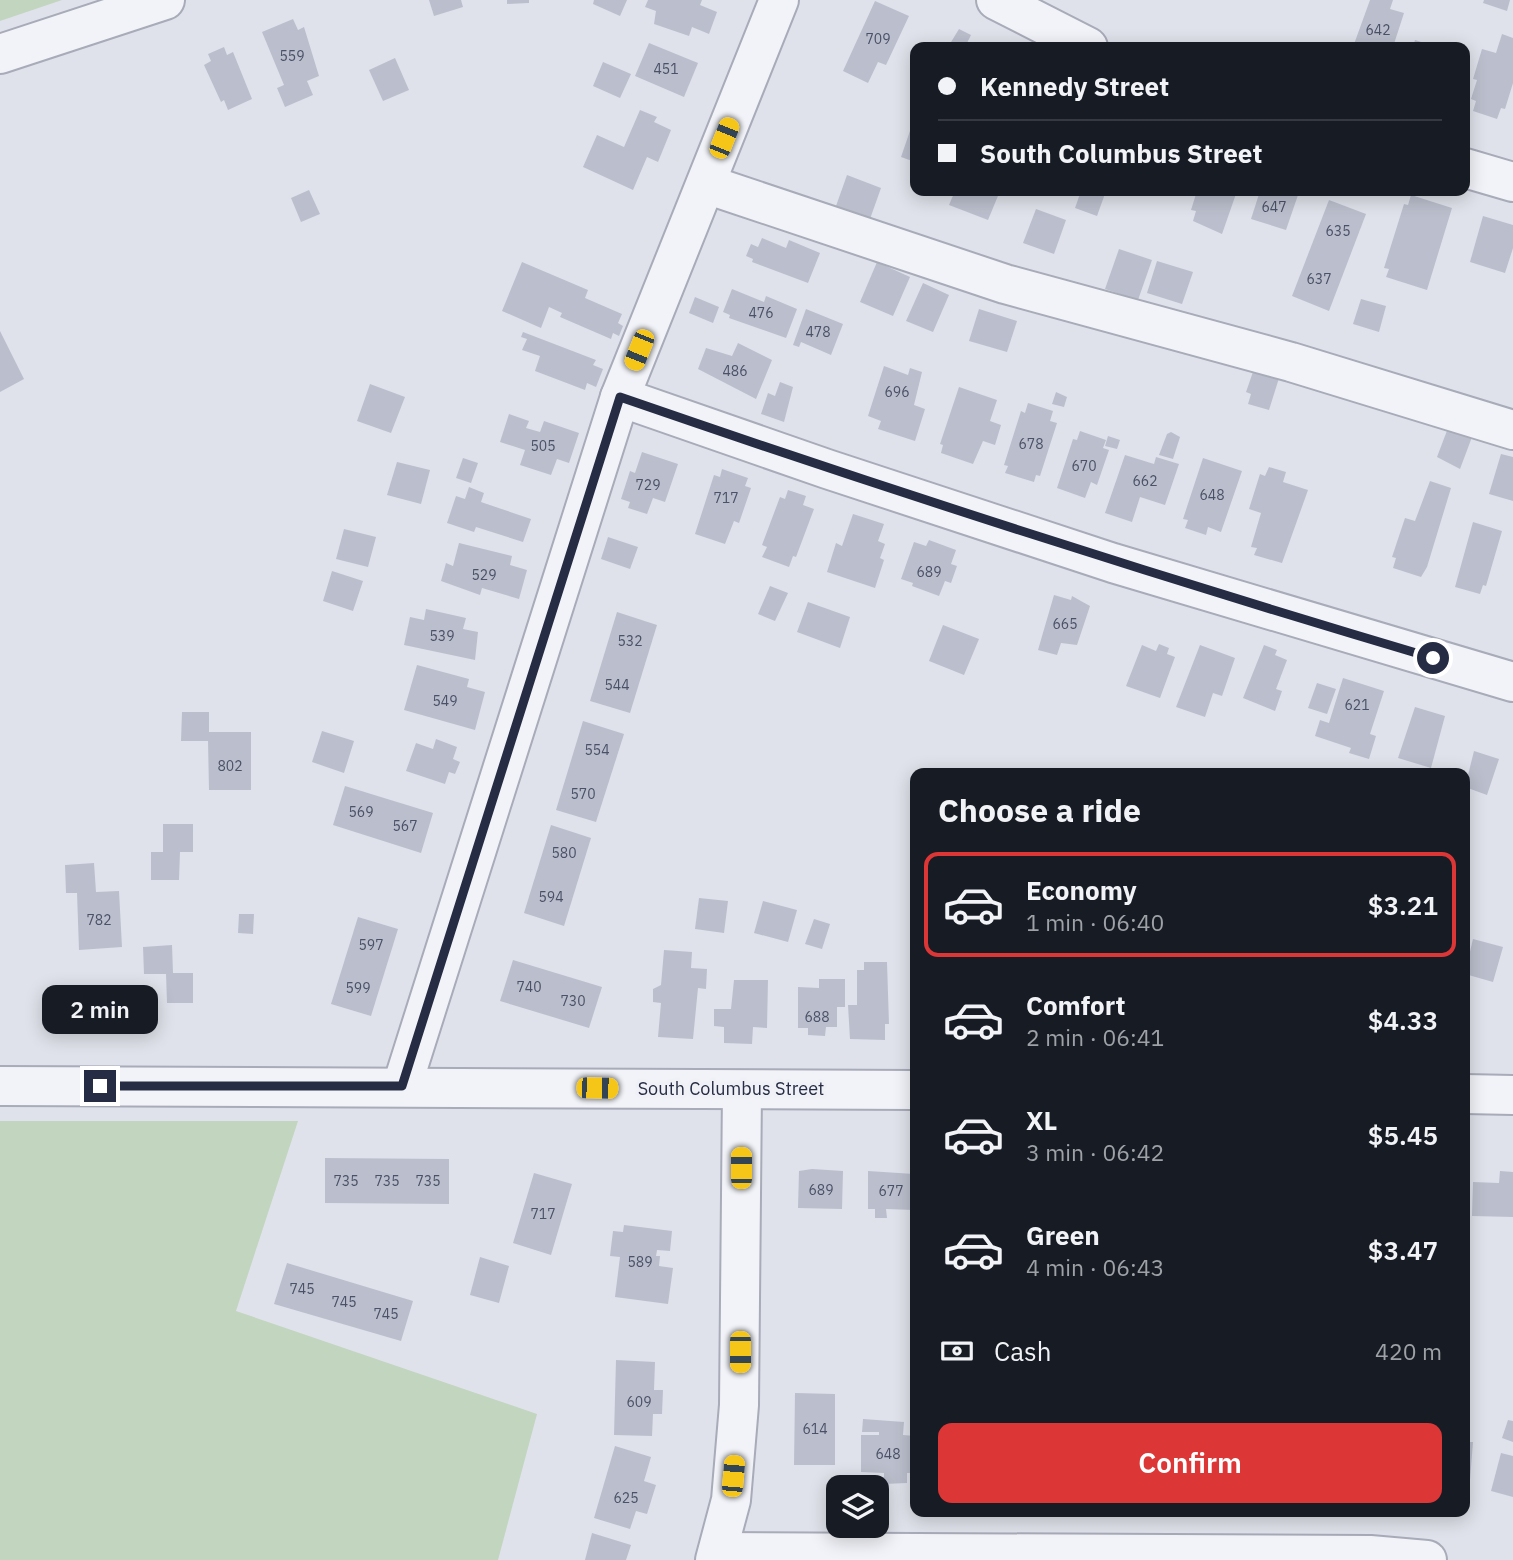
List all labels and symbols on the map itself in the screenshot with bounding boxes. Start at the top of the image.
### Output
house number: 642 [1365,21,1391,39]
house number: 709 [865,30,891,48]
house number: 559 [279,47,305,65]
house number: 451 [653,60,679,78]
car [707,115,742,161]
house number: 647 [1261,198,1287,216]
house number: 635 [1325,222,1351,240]
house number: 637 [1306,270,1332,288]
house number: 476 [748,304,774,322]
house number: 478 [805,323,831,341]
car [622,327,657,373]
house number: 486 [722,362,748,380]
house number: 696 [884,383,910,401]
house number: 678 [1018,435,1044,453]
house number: 505 [530,437,556,455]
house number: 670 [1071,457,1097,475]
house number: 662 [1132,472,1158,490]
house number: 729 [635,476,661,494]
house number: 648 [1199,486,1225,504]
house number: 717 [713,489,739,507]
house number: 689 [916,563,942,581]
house number: 529 [471,566,497,584]
house number: 665 [1052,615,1078,633]
house number: 539 [429,627,455,645]
house number: 532 [617,632,643,650]
route start [1417,642,1449,674]
house number: 544 [604,676,630,694]
house number: 549 [432,692,458,710]
house number: 621 [1344,696,1370,714]
house number: 554 [584,741,610,759]
house number: 802 [217,757,243,775]
house number: 570 [570,785,596,803]
house number: 569 [348,803,374,821]
house number: 567 [392,817,418,835]
house number: 580 [551,844,577,862]
house number: 594 [538,888,564,906]
house number: 782 [86,911,112,929]
house number: 597 [358,936,384,954]
house number: 740 [516,978,542,996]
house number: 599 [345,979,371,997]
callout: 2 min [42,984,158,1034]
house number: 730 [560,992,586,1010]
house number: 688 [804,1008,830,1026]
route end [84,1070,116,1102]
car [576,1077,619,1099]
street label: South Columbus Street [638,1077,824,1100]
car [731,1147,752,1189]
house number: 735 [333,1172,359,1190]
house number: 735 [374,1172,400,1190]
house number: 735 [415,1172,441,1190]
house number: 689 [808,1181,834,1199]
house number: 677 [878,1182,904,1200]
house number: 717 [530,1205,556,1223]
house number: 589 [627,1253,653,1271]
house number: 745 [289,1280,315,1298]
house number: 745 [331,1293,357,1311]
house number: 745 [373,1305,399,1323]
car [730,1331,751,1373]
house number: 609 [626,1393,652,1411]
house number: 614 [802,1420,828,1438]
house number: 648 [875,1445,901,1463]
car [721,1454,746,1498]
house number: 625 [613,1489,639,1507]

